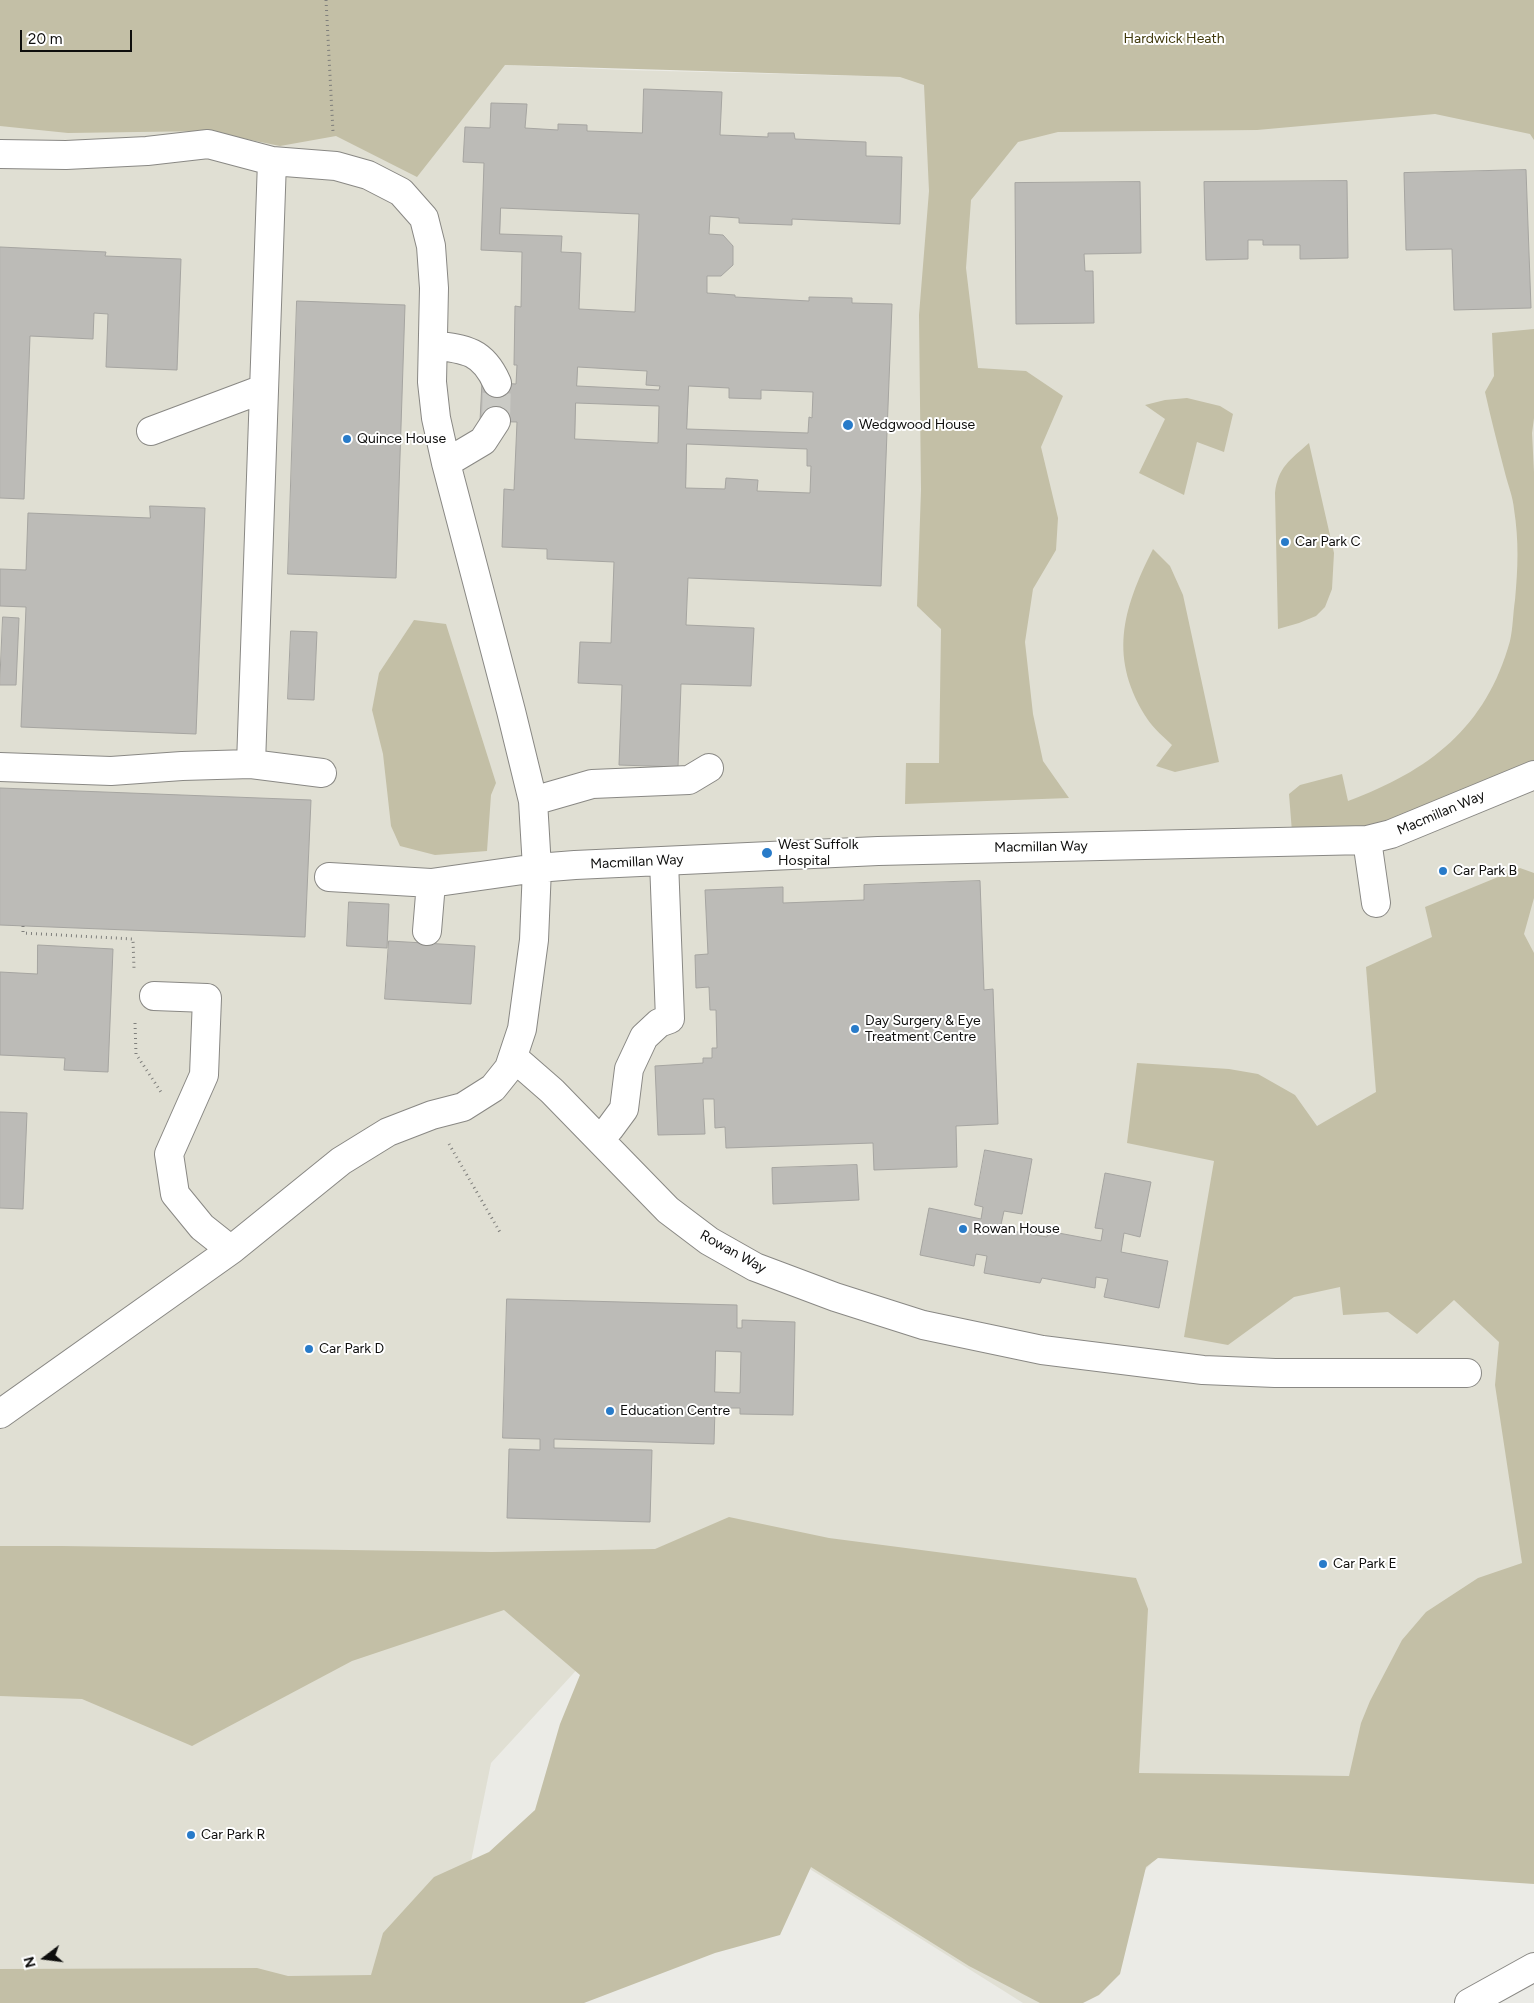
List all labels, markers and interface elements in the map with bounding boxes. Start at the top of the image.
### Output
scale bar [22,20,135,52]
text: 20 m [28,30,62,48]
park label: Hardwick Heath [1123,31,1225,47]
place label: Wedgwood House [859,417,975,433]
marker: Wedgwood House [841,418,855,432]
place label: Quince House [357,431,446,447]
marker: Quince House [341,433,353,445]
place label: Car Park C [1295,534,1361,550]
marker: Car Park C [1279,536,1291,548]
street label: Macmillan Way [1395,787,1487,839]
place label: West Suffolk Hospital [778,837,858,870]
street label: Macmillan Way [994,838,1088,856]
marker: West Suffolk Hospital [760,846,774,860]
street label: Macmillan Way [590,851,684,873]
place label: Car Park B [1453,863,1517,879]
marker: Car Park B [1437,865,1449,877]
place label: Day Surgery & Eye Treatment Centre [865,1013,981,1046]
marker: Day Surgery & Eye Treatment Centre [849,1023,861,1035]
place label: Rowan House [973,1221,1060,1237]
marker: Rowan House [957,1223,969,1235]
street label: Rowan Way [697,1227,769,1277]
place label: Car Park D [319,1341,384,1357]
marker: Car Park D [303,1343,315,1355]
place label: Education Centre [620,1403,730,1419]
marker: Education Centre [604,1405,616,1417]
place label: Car Park E [1333,1556,1397,1572]
marker: Car Park E [1317,1558,1329,1570]
place label: Car Park R [201,1827,265,1843]
marker: Car Park R [185,1829,197,1841]
north arrow [20,1933,70,1983]
text: N [20,1955,40,1969]

